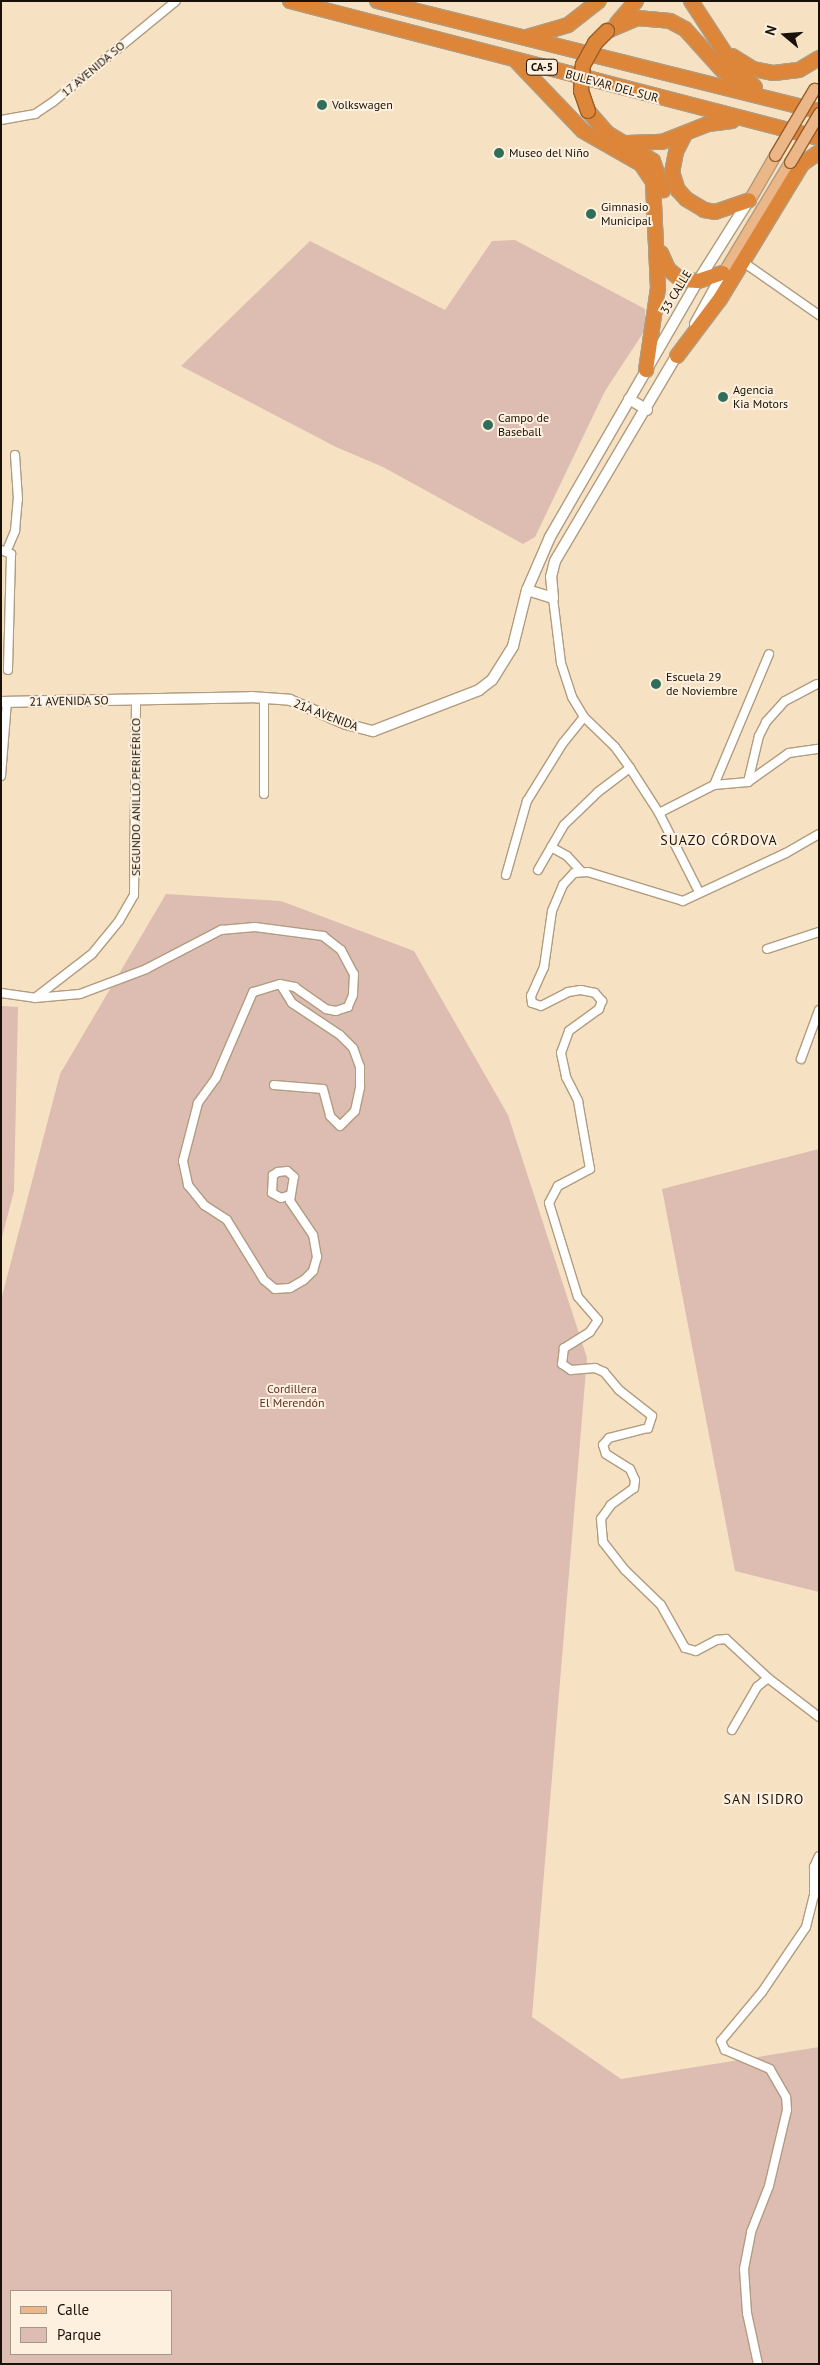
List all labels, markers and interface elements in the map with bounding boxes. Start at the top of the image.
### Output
north arrow [760,10,810,60]
text: N [761,23,781,38]
street label: 17 AVENIDA SO [58,38,128,100]
road number: CA-5 [526,58,558,76]
street label: BULEVAR DEL SUR [564,67,660,105]
place label: Volkswagen [332,98,393,112]
marker: Volkswagen [316,99,328,111]
place label: Museo del Niño [509,146,589,160]
marker: Museo del Niño [493,147,505,159]
place label: Gimnasio Municipal [601,200,651,228]
marker: Gimnasio Municipal [585,208,597,220]
street label: 33 CALLE [657,267,695,317]
place label: Agencia Kia Motors [733,383,788,411]
marker: Agencia Kia Motors [717,391,729,403]
place label: Campo de Baseball [498,411,549,439]
marker: Campo de Baseball [482,419,494,431]
place label: Escuela 29 de Noviembre [666,670,738,698]
marker: Escuela 29 de Noviembre [650,678,662,690]
street label: 21 AVENIDA SO [29,693,109,709]
street label: 21A AVENIDA [291,696,361,734]
street label: SEGUNDO ANILLO PERIFÉRICO [129,718,143,876]
district label: SUAZO CÓRDOVA [659,832,779,848]
park label: Cordillera El Merendón [260,1382,324,1410]
district label: SAN ISIDRO [722,1791,806,1807]
legend [10,2290,172,2355]
text: Calle [57,2300,89,2319]
text: Parque [57,2325,101,2344]

